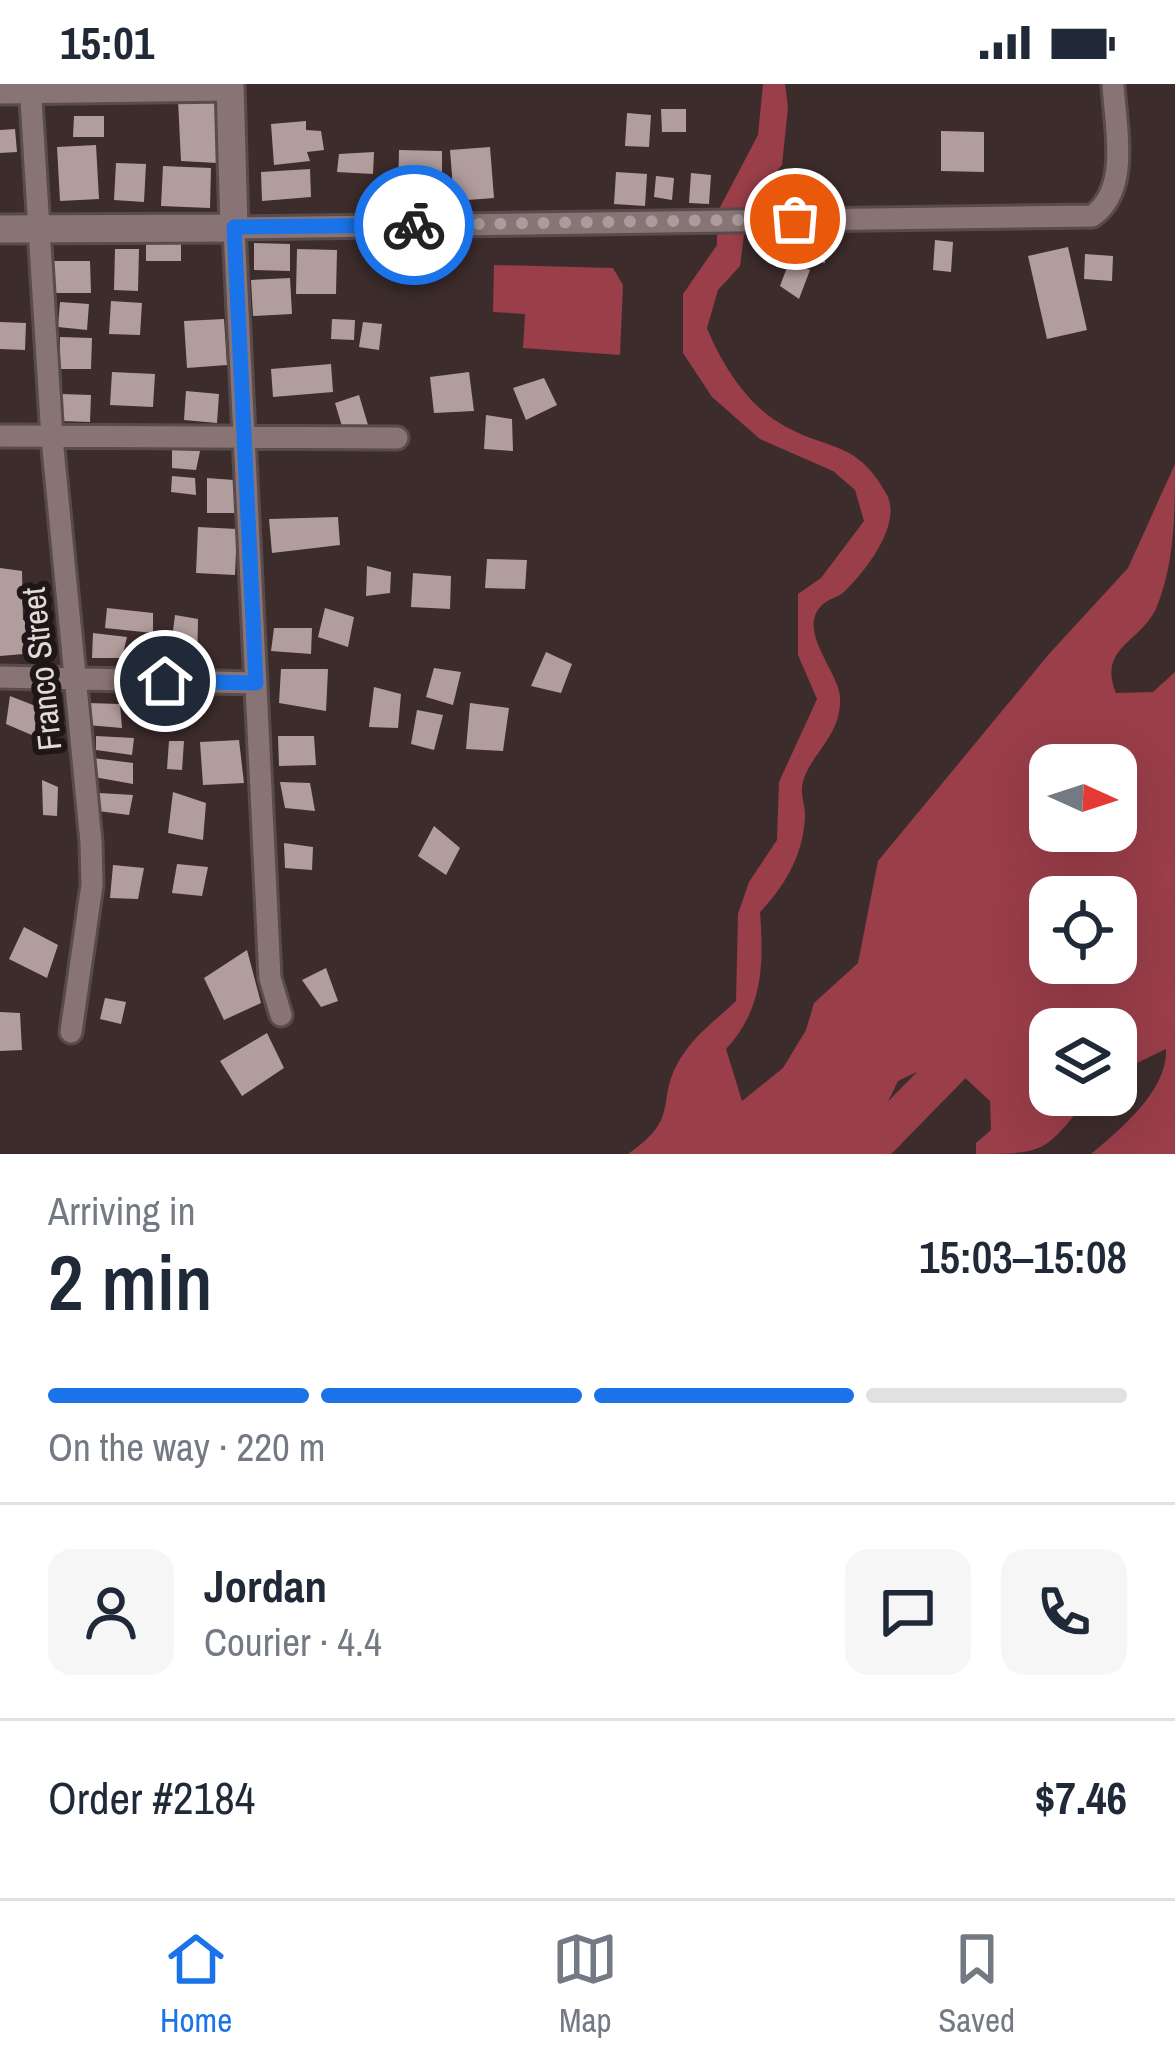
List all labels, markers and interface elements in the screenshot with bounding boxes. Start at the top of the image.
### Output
text: 15:01 [60,12,154,73]
courier [354,165,474,285]
pin [744,168,846,270]
icon: bag [762,186,828,252]
icon: bike [381,192,447,258]
street label: Franco Street [11,585,71,753]
pin [114,630,216,732]
icon: home [132,648,198,714]
north arrow [1029,744,1137,852]
map controls [1029,744,1137,1116]
button: locate [1029,876,1137,984]
button: layers [1029,1008,1137,1116]
text: Arriving in [48,1185,196,1237]
text: 15:03–15:08 [919,1226,1127,1287]
text: 2 min [48,1229,213,1334]
text: On the way · 220 m [48,1421,325,1473]
button: person [48,1549,174,1675]
button: chat [845,1549,971,1675]
button: phone [1001,1549,1127,1675]
text: Jordan [204,1555,327,1616]
text: Courier · 4.4 [204,1616,382,1668]
text: Order #2184 [48,1767,255,1828]
text: $7.46 [1035,1767,1127,1828]
tab: Home [160,1926,232,2042]
tab: Map [552,1926,618,2042]
tab: Saved [938,1926,1015,2042]

